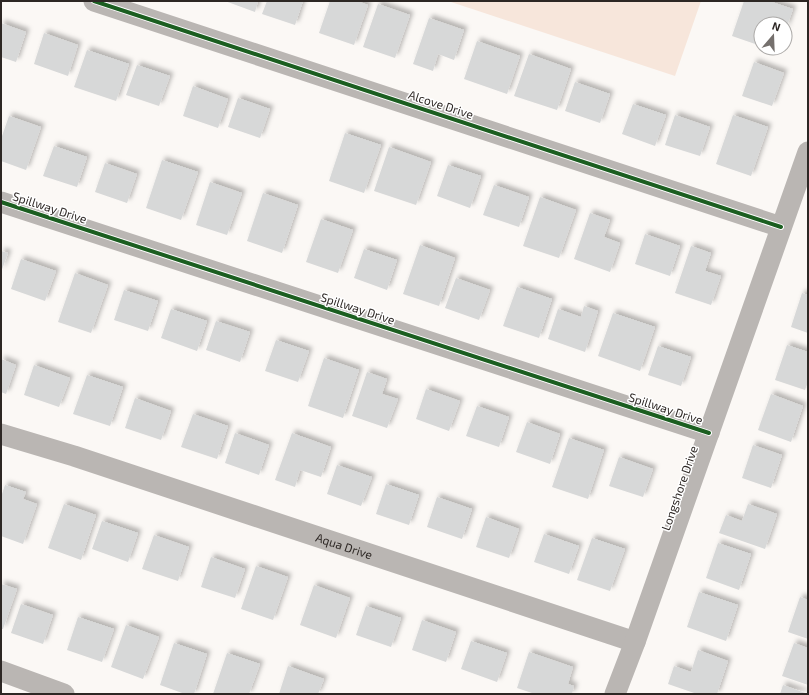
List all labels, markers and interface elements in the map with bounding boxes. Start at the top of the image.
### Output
north arrow [753,16,793,56]
text: N [771,19,782,34]
street label: Alcove Drive [407,87,475,121]
street label: Spillway Drive [11,188,89,226]
street label: Spillway Drive [319,289,397,327]
street label: Spillway Drive [627,389,705,427]
street label: Longshore Drive [658,444,700,532]
street label: Aqua Drive [314,530,374,562]

